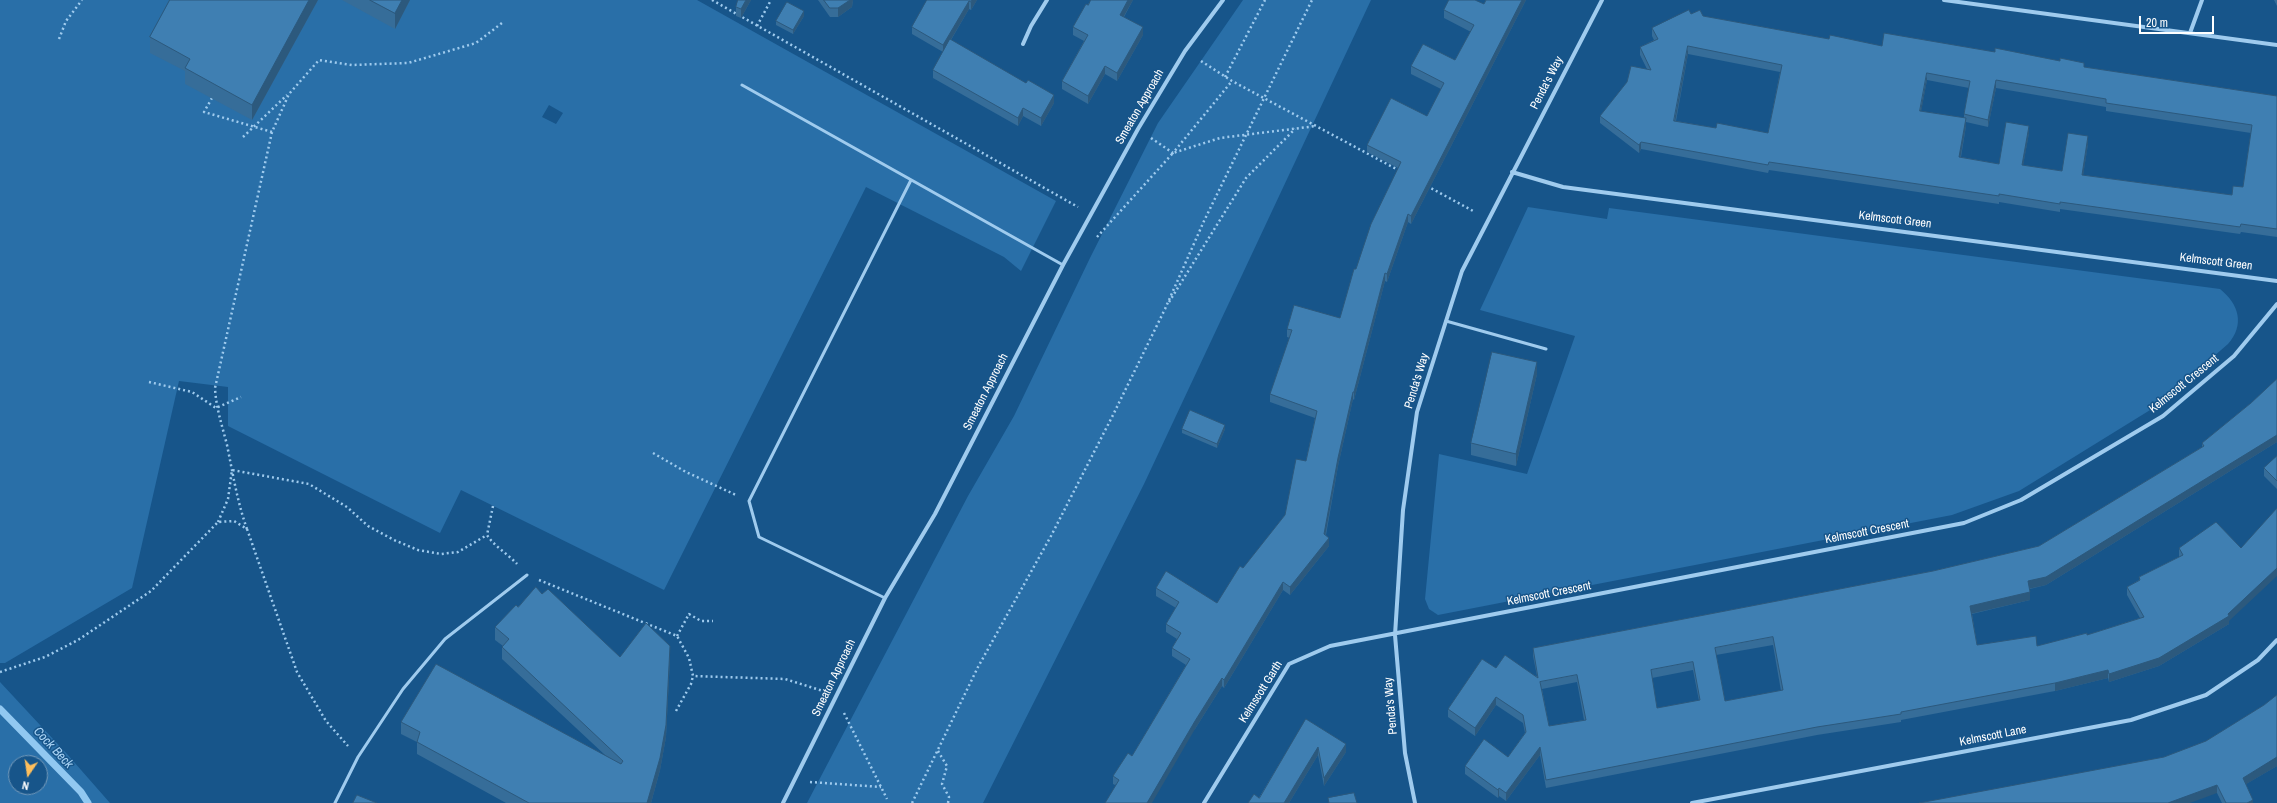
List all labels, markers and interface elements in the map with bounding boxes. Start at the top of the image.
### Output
scale bar [2141,8,2216,34]
text: 20 m [2146,15,2168,31]
street label: Penda's Way [1528,54,1566,112]
street label: Smeaton Approach [1113,67,1167,147]
street label: Kelmscott Green [1858,208,1932,232]
street label: Kelmscott Green [2179,250,2253,274]
street label: Smeaton Approach [960,351,1012,433]
street label: Penda's Way [1402,351,1432,411]
street label: Kelmscott Crescent [2146,352,2222,416]
street label: Kelmscott Crescent [1824,517,1910,547]
street label: Kelmscott Crescent [1506,579,1592,609]
street label: Smeaton Approach [809,637,859,719]
street label: Kelmscott Garth [1236,658,1286,726]
street label: Penda's Way [1381,677,1401,735]
street label: Kelmscott Lane [1958,722,2028,750]
water label: Cock Beck [30,724,76,772]
north arrow [8,755,48,795]
text: N [21,778,30,793]

